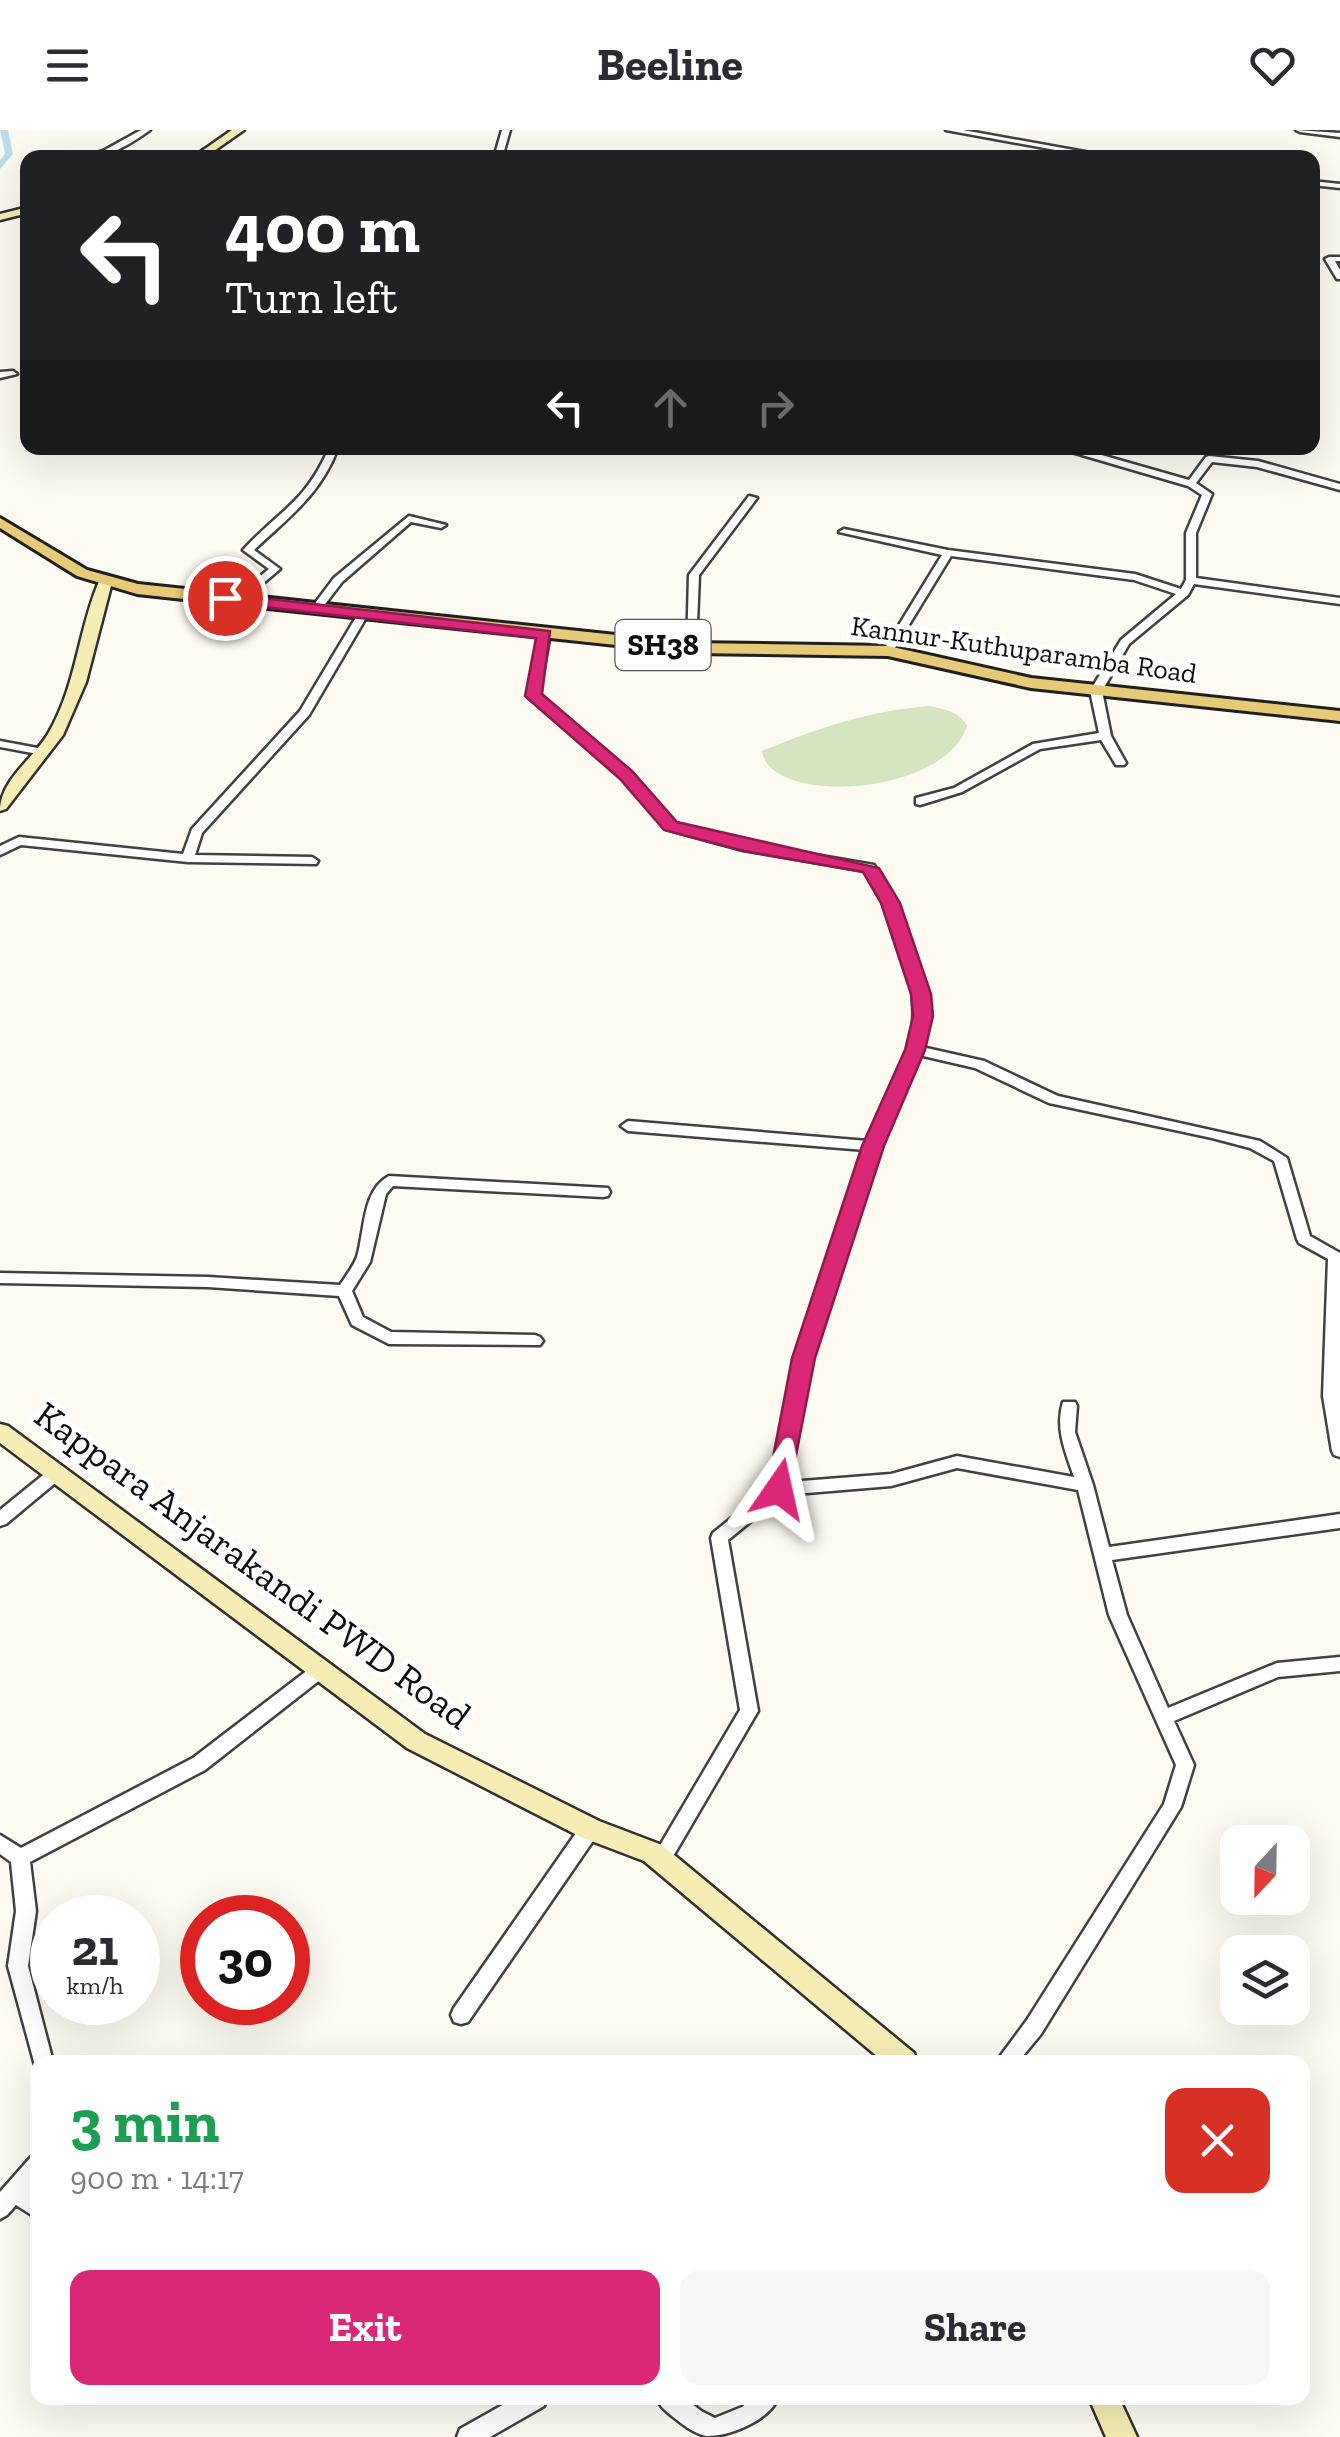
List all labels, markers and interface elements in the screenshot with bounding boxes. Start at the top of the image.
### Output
icon: menu [40,38,95,93]
text: Beeline [597,38,743,92]
icon: heart [1245,38,1300,93]
text: 400 m [225,186,420,270]
icon: left [60,190,190,320]
text: Turn left [225,271,397,325]
icon: left [538,380,593,435]
icon: ahead [643,380,698,435]
icon: right [748,380,803,435]
pin [183,556,268,641]
icon: arrive [198,571,253,626]
street label: Kannur-Kuthuparamba Road [849,609,1199,690]
road number: SH38 [616,620,710,670]
street label: Kappara Anjarakandi PWD Road [26,1391,480,1739]
position arrow [727,1437,831,1541]
north arrow [1220,1825,1310,1915]
map controls [1220,1825,1310,2025]
speed limit sign: 30 [180,1895,310,2025]
text: 21 [71,1918,119,1978]
button: layers [1220,1935,1310,2025]
text: km/h [66,1970,124,2000]
text: 3 min [70,2085,219,2157]
button: close [1165,2088,1270,2193]
text: 900 m · 14:17 [70,2159,244,2197]
button: Exit [70,2270,660,2385]
button: Share [680,2270,1270,2385]

